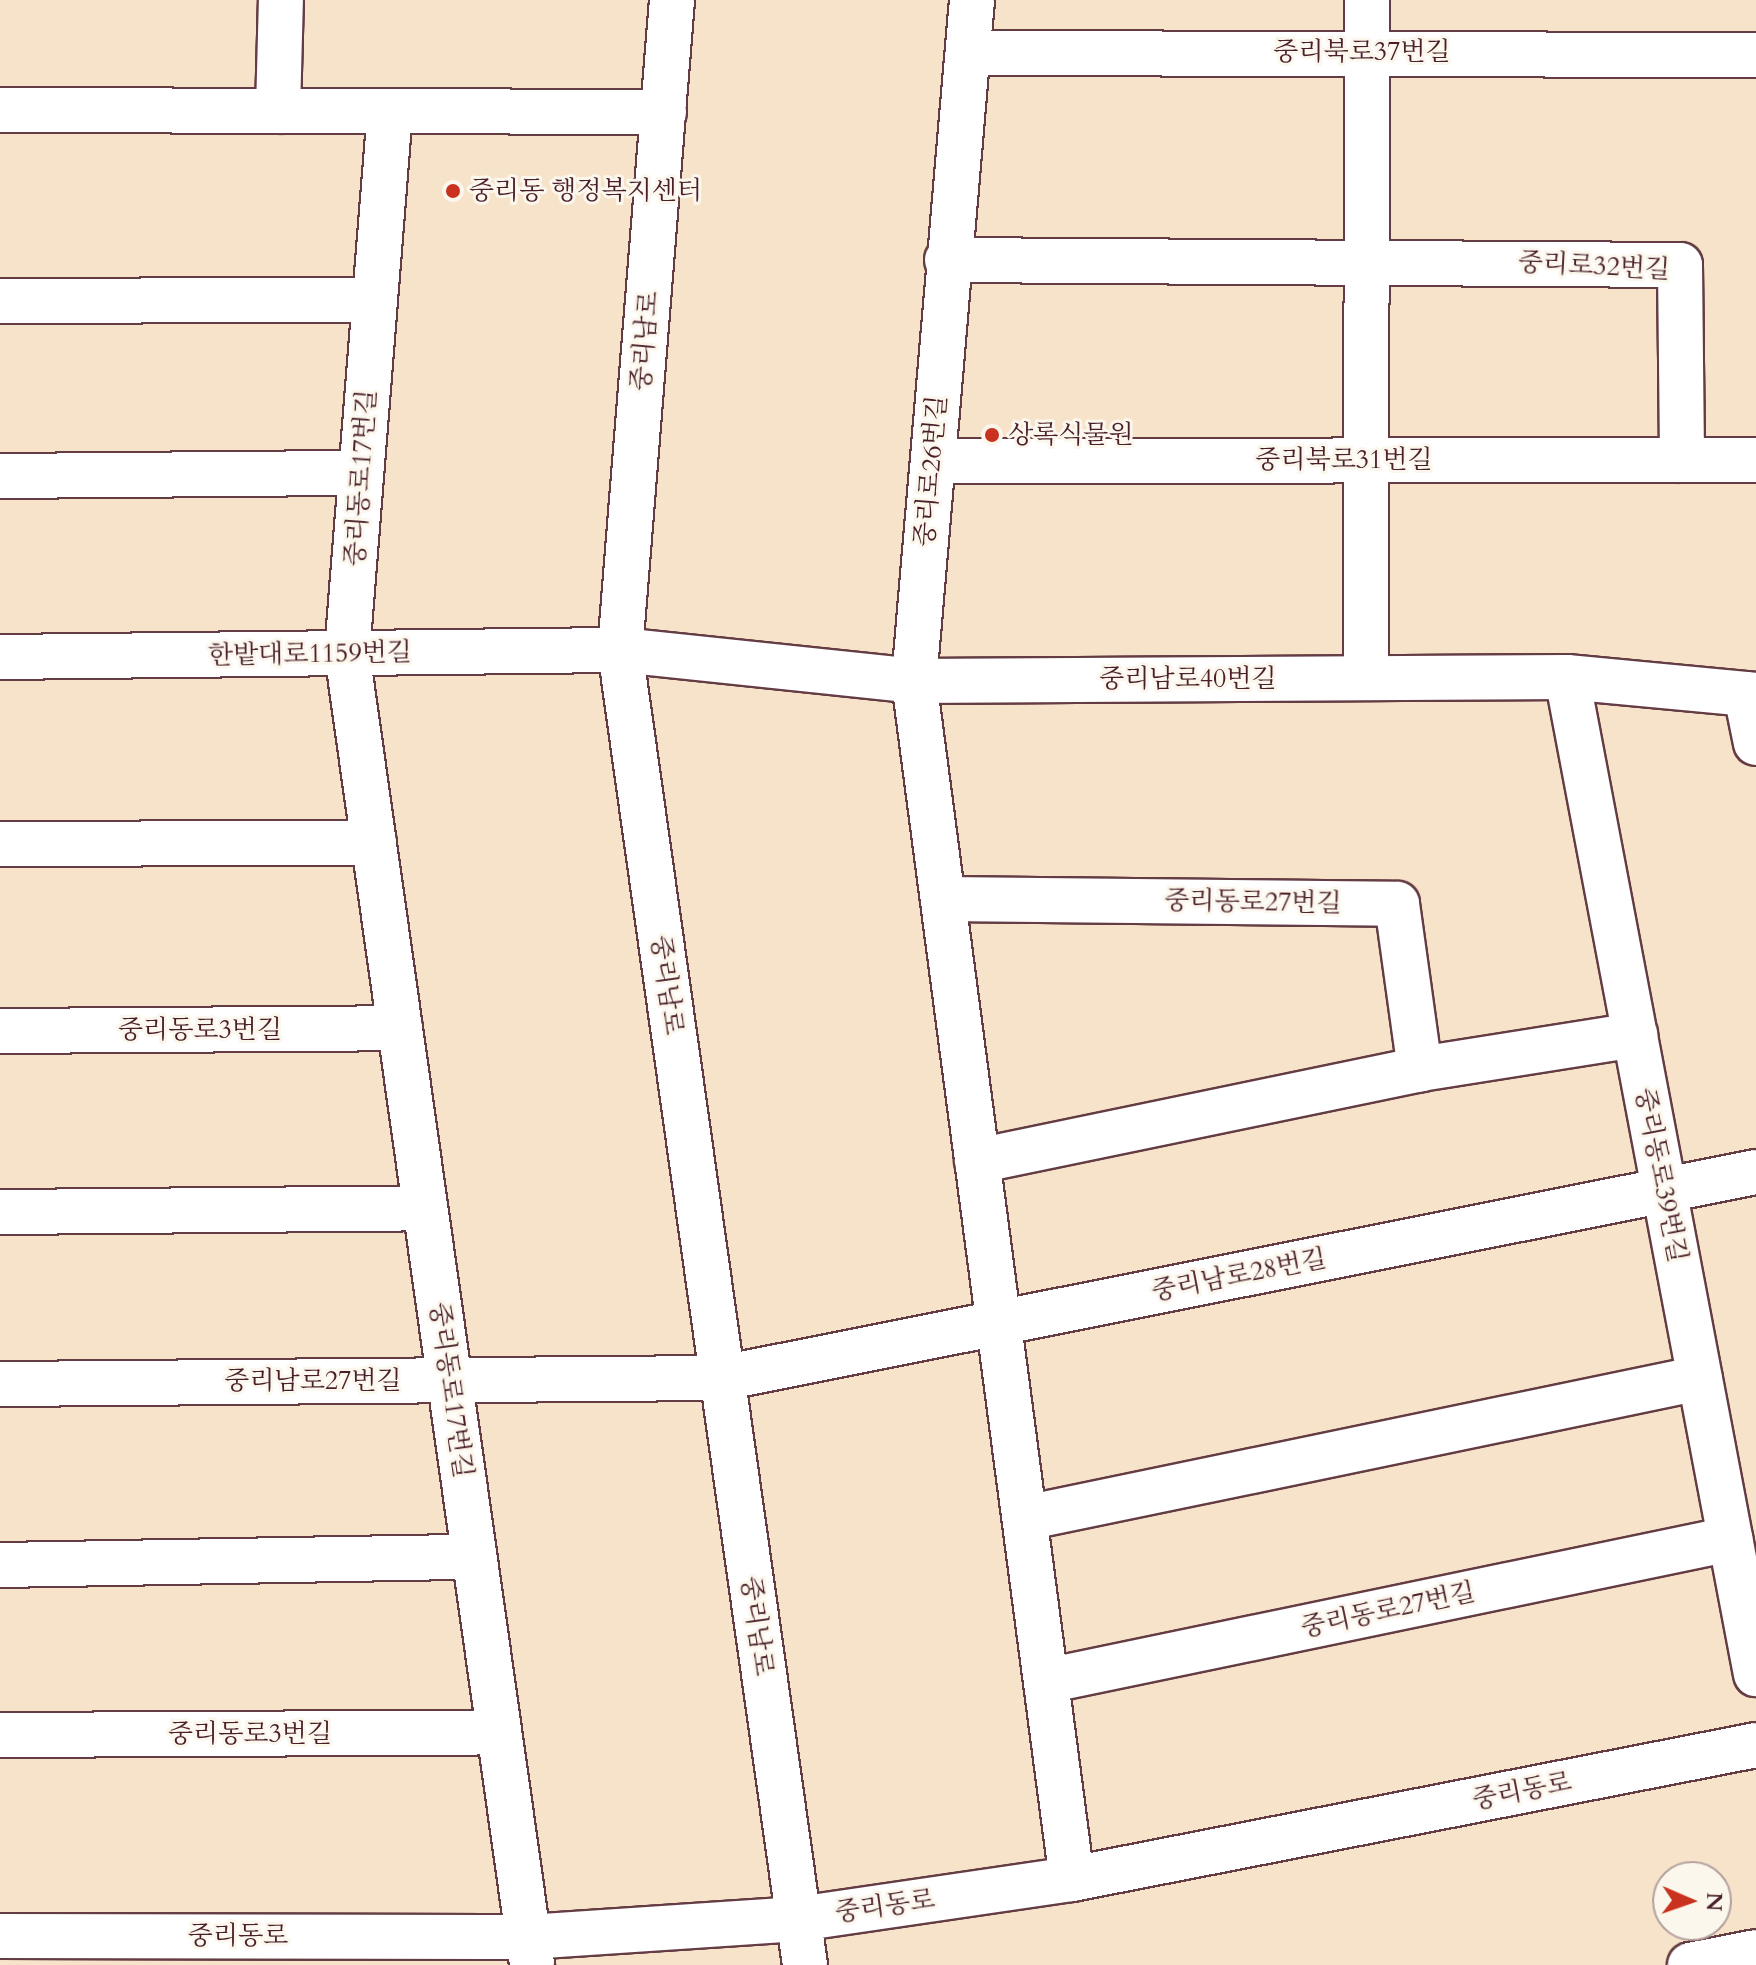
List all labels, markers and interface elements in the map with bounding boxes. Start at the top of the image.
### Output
street label: 중리북로37번길 [1273,36,1451,68]
place label: 중리동 행정복지센터 [469,175,702,207]
marker: 중리동 행정복지센터 [444,182,462,200]
street label: 중리로32번길 [1517,246,1671,286]
street label: 중리남로 [625,290,665,392]
street label: 중리동로17번길 [339,388,383,568]
street label: 중리로26번길 [909,394,953,548]
place label: 상록식물원 [1008,419,1134,451]
marker: 상록식물원 [983,426,1001,444]
street label: 중리북로31번길 [1255,444,1433,476]
street label: 한밭대로1159번길 [208,637,412,671]
street label: 중리남로40번길 [1099,663,1277,695]
street label: 중리동로27번길 [1164,885,1342,919]
street label: 중리남로 [645,933,689,1037]
street label: 중리동로3번길 [118,1014,282,1046]
street label: 중리동로39번길 [1629,1085,1693,1265]
street label: 중리남로28번길 [1149,1243,1329,1307]
street label: 중리동로17번길 [423,1300,479,1480]
street label: 중리남로27번길 [224,1365,402,1397]
street label: 중리남로 [735,1574,779,1678]
street label: 중리동로27번길 [1298,1576,1478,1644]
street label: 중리동로3번길 [168,1718,332,1750]
street label: 중리동로 [1470,1766,1574,1816]
north arrow [1652,1861,1732,1941]
street label: 중리동로 [833,1884,937,1928]
text: N [1699,1892,1729,1912]
street label: 중리동로 [188,1920,288,1952]

